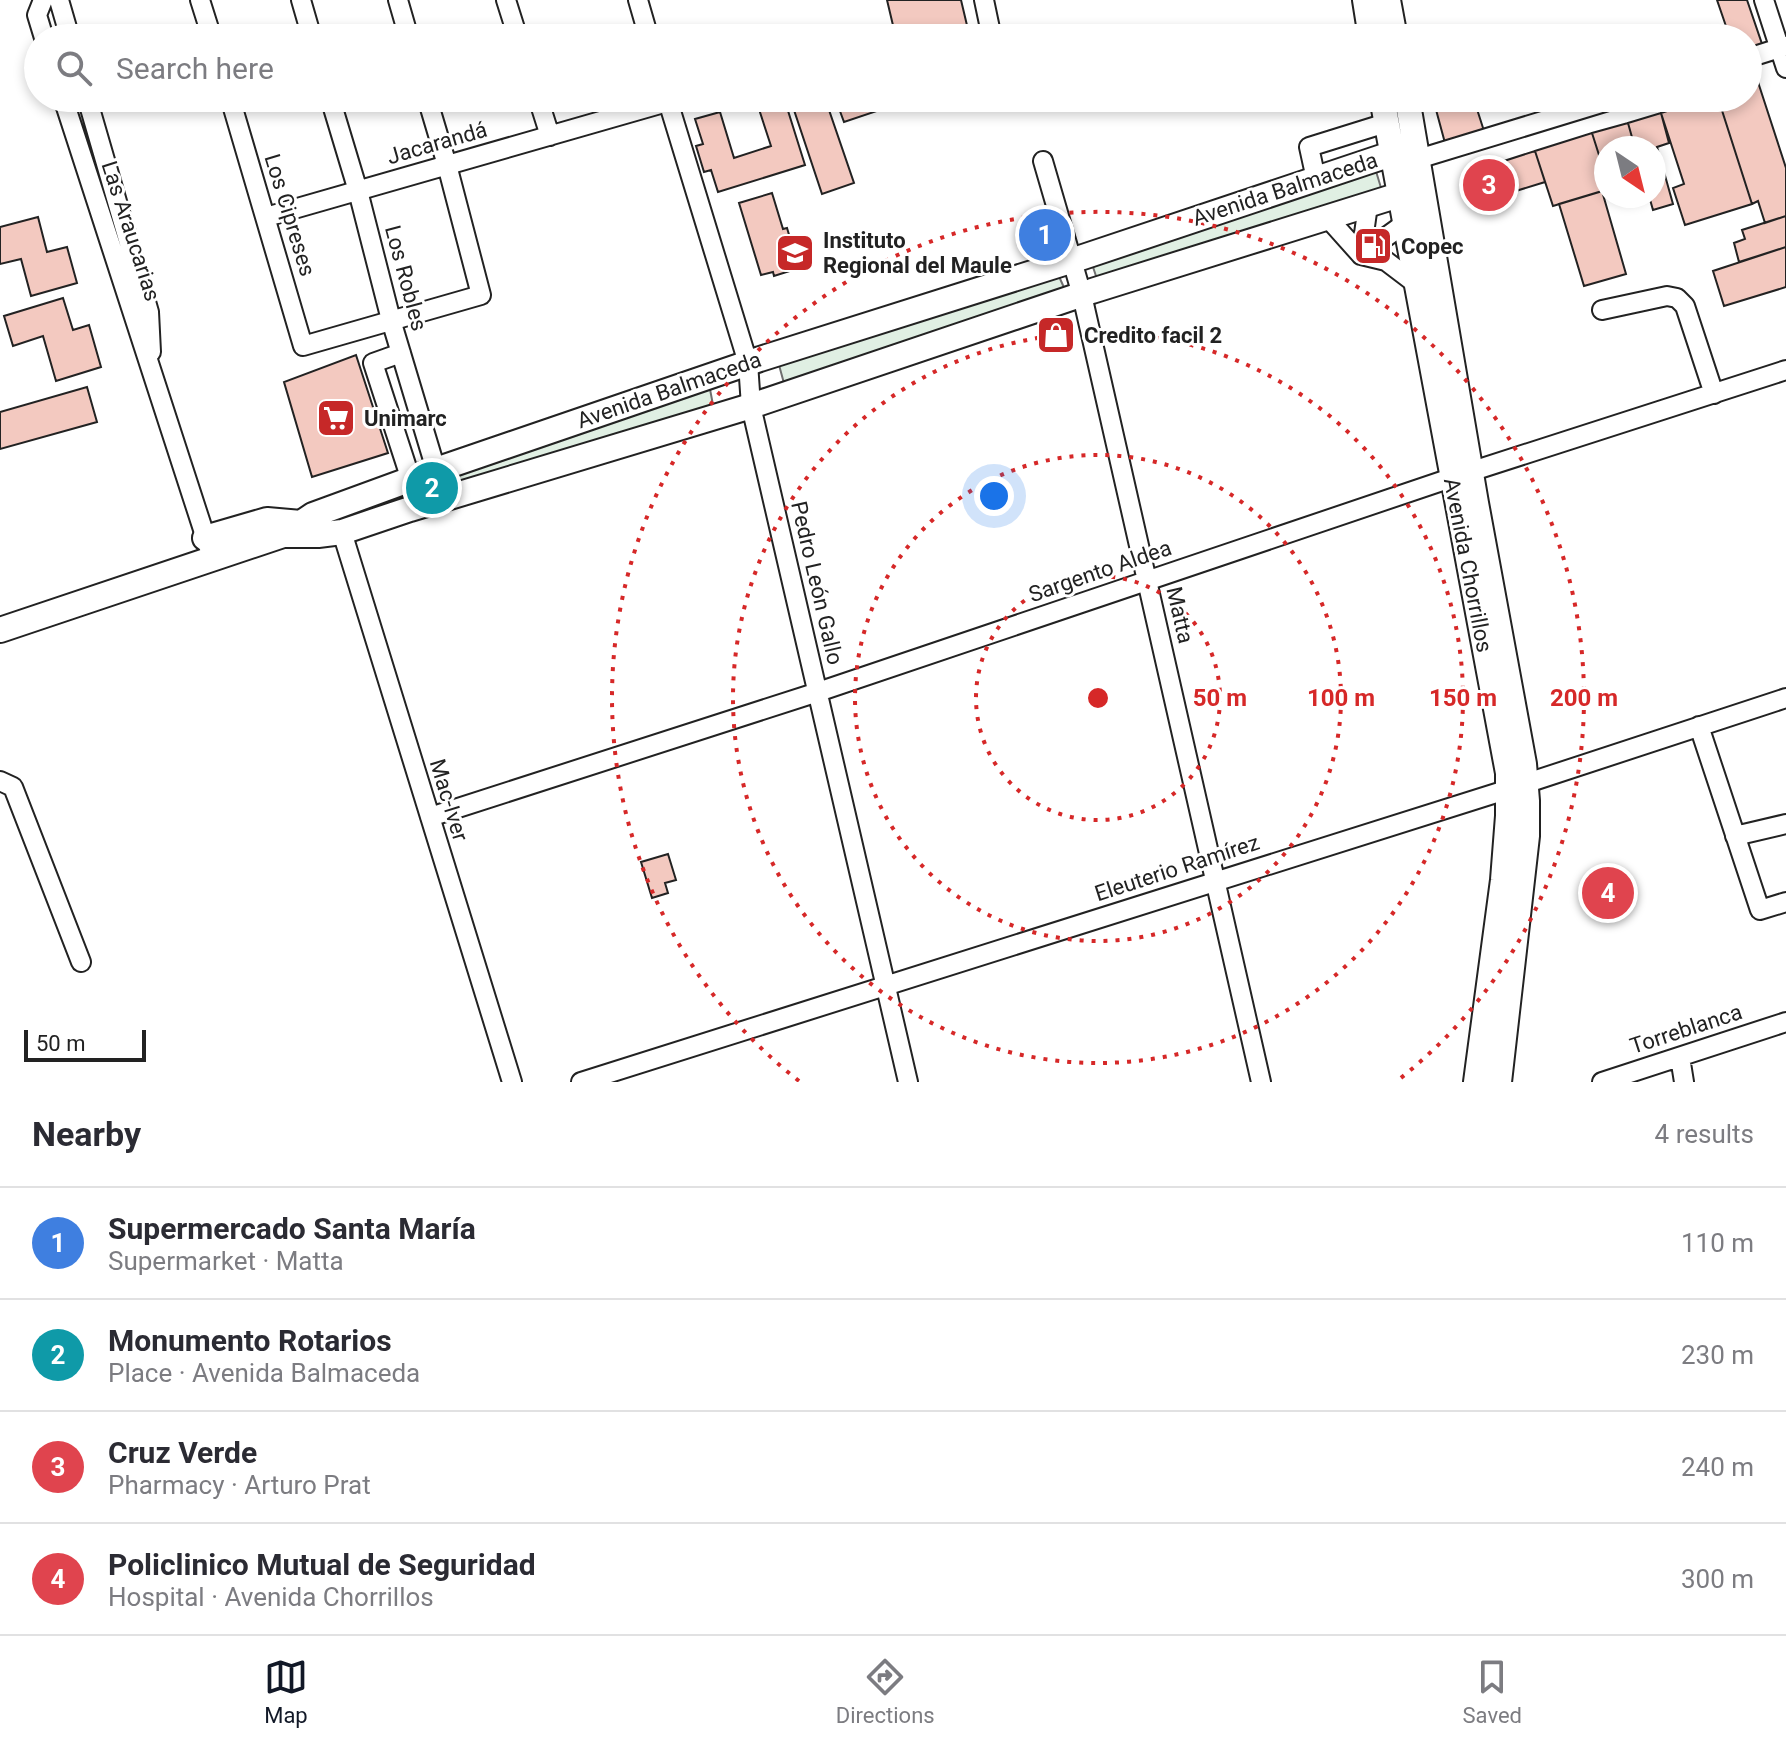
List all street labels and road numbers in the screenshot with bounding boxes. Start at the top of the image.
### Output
street label: Jacarandá [384,117,490,169]
street label: Avenida Balmaceda [1189,147,1381,231]
street label: Los Cipreses [260,151,320,279]
street label: Las Araucarias [97,158,165,304]
street label: Los Robles [380,223,432,333]
street label: Avenida Balmaceda [574,347,764,433]
street label: Avenida Chorrillos [1439,476,1497,654]
street label: Pedro León Gallo [786,499,848,667]
street label: Sargento Aldea [1025,535,1175,607]
street label: Matta [1161,584,1199,646]
street label: Mac-Iver [425,756,473,845]
street label: Eleuterio Ramírez [1092,830,1262,906]
street label: Torreblanca [1627,999,1745,1059]

